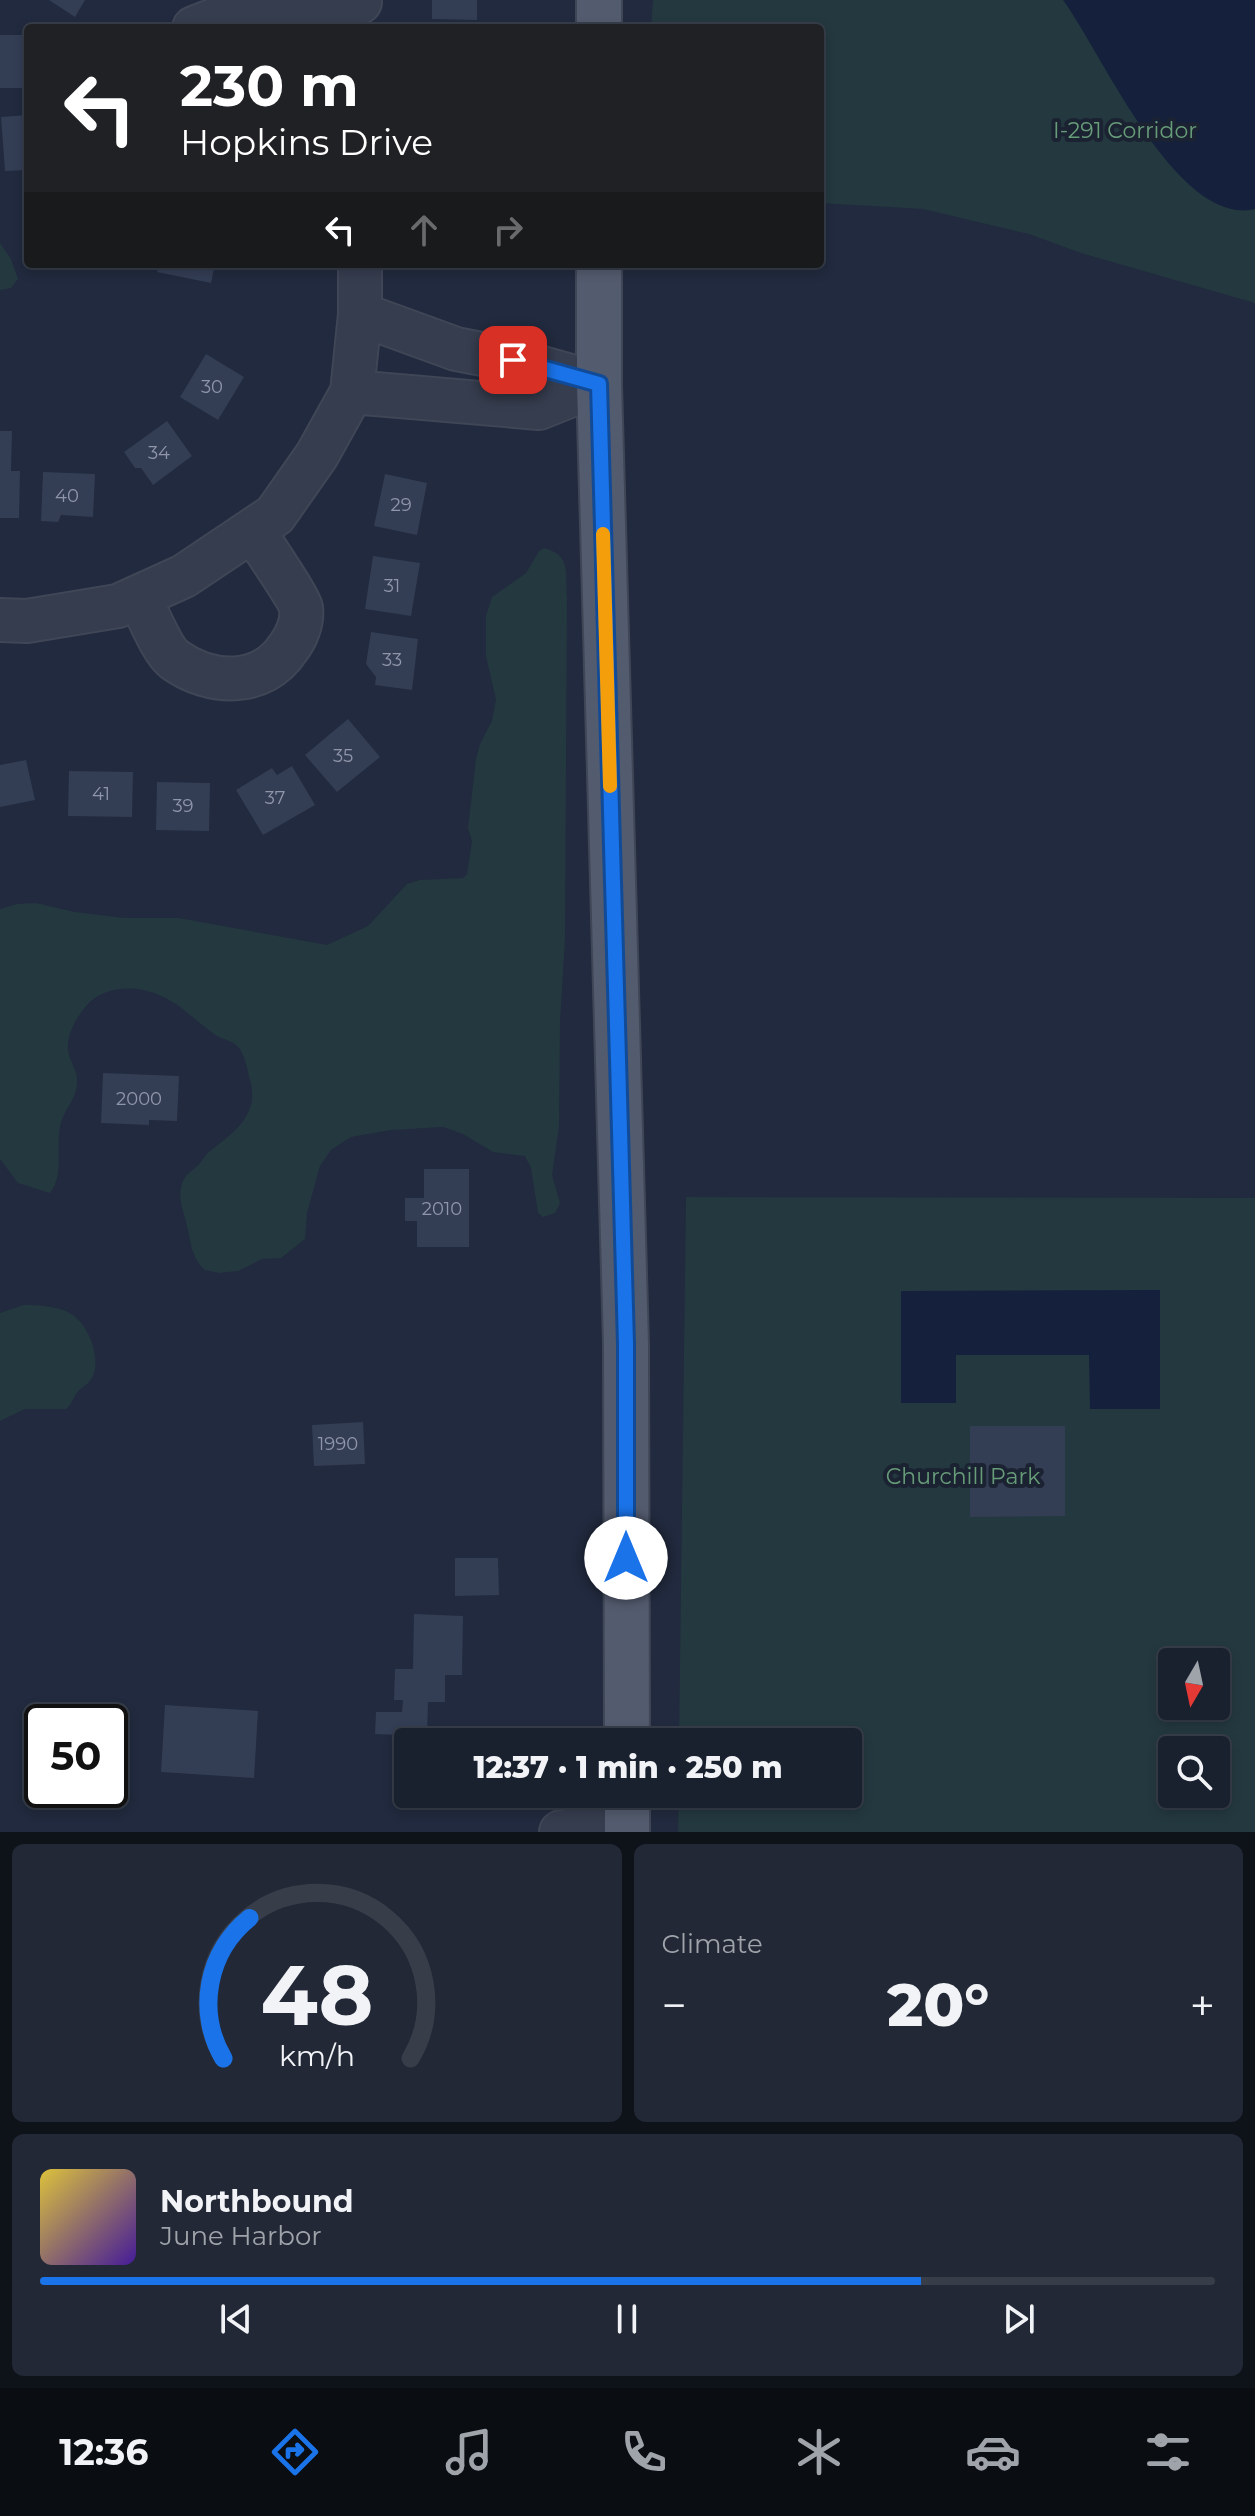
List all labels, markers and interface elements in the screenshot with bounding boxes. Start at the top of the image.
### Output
text: 230 m [180,52,359,120]
icon: left [48,56,152,160]
park label: I-291 Corridor [1053,117,1197,144]
text: Hopkins Drive [180,120,433,164]
icon: left [318,208,362,252]
icon: ahead [402,208,446,252]
icon: right [486,208,530,252]
pin [479,326,547,394]
icon: arrive [491,338,535,382]
house number: 30 [201,376,223,398]
house number: 34 [148,442,170,464]
house number: 40 [55,485,79,507]
house number: 29 [390,494,412,516]
house number: 31 [384,575,400,597]
house number: 33 [382,649,402,671]
house number: 35 [333,745,353,767]
house number: 41 [92,783,110,805]
house number: 37 [265,787,285,809]
house number: 39 [172,795,194,817]
house number: 2000 [116,1088,162,1110]
house number: 2010 [422,1198,462,1220]
house number: 1990 [318,1433,358,1455]
park label: Churchill Park [886,1463,1041,1490]
position arrow [584,1516,668,1600]
north arrow [1158,1648,1230,1720]
map controls [1158,1648,1230,1808]
speed limit sign: 50 [24,1704,128,1808]
button: search [1158,1736,1230,1808]
text: 12:37 · 1 min · 250 m [473,1749,783,1786]
text: Climate [662,1928,763,1960]
text: 48 [260,1944,373,2046]
text: 20° [887,1968,989,2041]
text: − [662,1978,687,2032]
text: + [1190,1978,1215,2032]
text: km/h [279,2038,355,2073]
text: Northbound [160,2183,354,2220]
text: June Harbor [160,2220,322,2252]
icon: previous [214,2297,258,2341]
icon: pause [605,2297,649,2341]
icon: next [997,2297,1041,2341]
icon: directions [267,2424,323,2480]
icon: music [441,2424,497,2480]
icon: phone [616,2424,672,2480]
icon: climate [791,2424,847,2480]
icon: car [965,2424,1021,2480]
icon: filters [1140,2424,1196,2480]
text: 12:36 [59,2430,148,2474]

